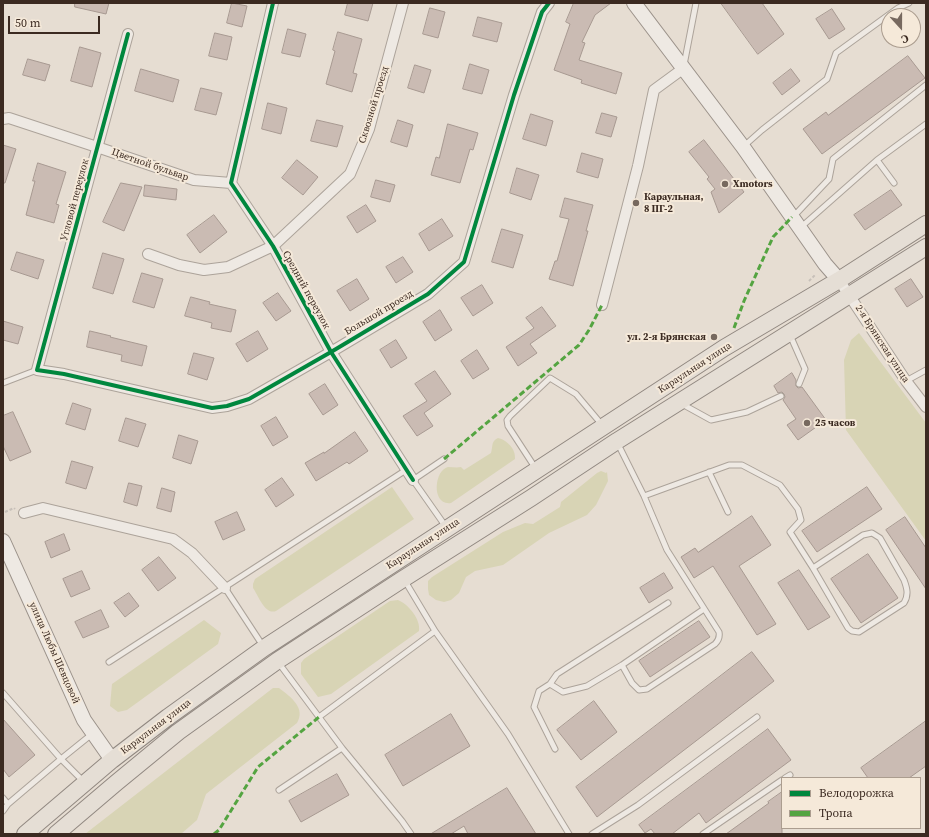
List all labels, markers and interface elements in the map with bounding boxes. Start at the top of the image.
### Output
scale bar [10,8,102,34]
north arrow [881,8,921,48]
text: 50 m [15,15,41,31]
text: С [899,31,911,47]
street label: Сквозной проезд [357,65,391,145]
street label: Цветной бульвар [110,146,190,184]
street label: Угловой переулок [58,158,92,242]
place label: Xmotors [733,178,773,190]
marker: Xmotors [720,179,730,189]
place label: Караульная, 8 ПГ-2 [644,191,704,214]
marker: Караульная, 8 ПГ-2 [631,198,641,208]
street label: Средний переулок [280,249,332,331]
street label: Большой проезд [343,288,415,338]
street label: 2-я Брянская улица [852,303,912,385]
place label: ул. 2-я Брянская [627,331,706,343]
marker: ул. 2-я Брянская [709,332,719,342]
street label: Караульная улица [656,340,734,396]
place label: 25 часов [815,417,855,429]
marker: 25 часов [802,418,812,428]
street label: Караульная улица [384,516,462,572]
street label: улица Любы Шевцовой [26,600,82,706]
street label: Караульная улица [118,697,194,757]
legend [781,777,921,829]
text: Велодорожка [819,785,894,801]
text: Тропа [819,805,853,821]

